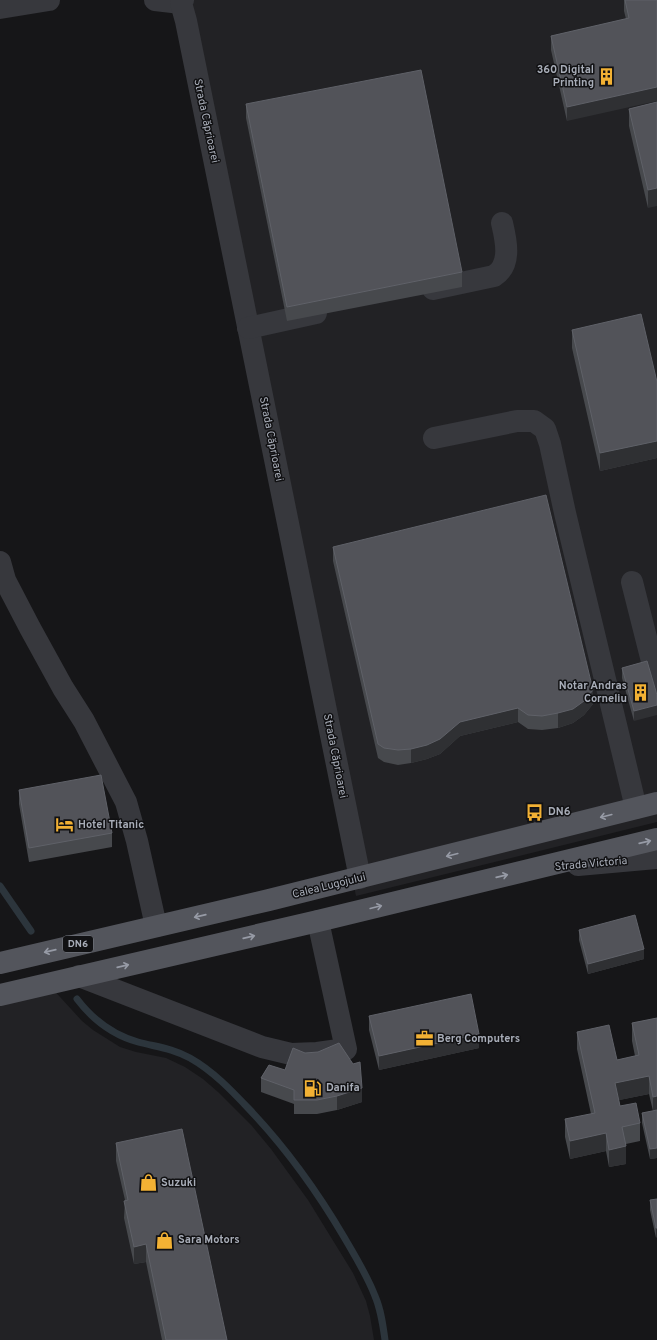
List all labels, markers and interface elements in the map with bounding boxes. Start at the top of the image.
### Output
place label: 360 Digital Printing [537,63,594,90]
building icon: 360 Digital Printing [597,66,617,86]
street label: Strada Căprioarei [190,78,222,164]
street label: Strada Căprioarei [256,396,286,482]
place label: Notar Andras Corneliu [559,679,627,706]
building icon: Notar Andras Corneliu [630,682,650,702]
street label: Strada Căprioarei [320,713,350,799]
bus stop icon: DN6 [525,802,545,822]
place label: DN6 [548,805,571,819]
one-way arrow [599,813,612,820]
hotel icon: Hotel Titanic [55,815,75,835]
place label: Hotel Titanic [78,818,144,832]
one-way arrow [638,838,651,846]
one-way arrow [446,852,459,859]
street label: Strada Victoria [554,854,628,874]
street label: Calea Lugojului [291,870,367,902]
one-way arrow [495,872,508,879]
one-way arrow [369,902,382,910]
one-way arrow [193,913,206,921]
one-way arrow [243,933,256,940]
road number: DN6 [63,936,93,952]
one-way arrow [44,948,57,955]
one-way arrow [116,962,129,970]
office icon: Berg Computers [414,1029,434,1049]
place label: Berg Computers [437,1032,520,1046]
fuel station icon: Danifa [303,1078,323,1098]
place label: Danifa [326,1081,360,1095]
shop icon: Suzuki [138,1173,158,1193]
place label: Suzuki [161,1176,196,1190]
shop icon: Sara Motors [155,1230,175,1250]
place label: Sara Motors [178,1233,240,1247]

